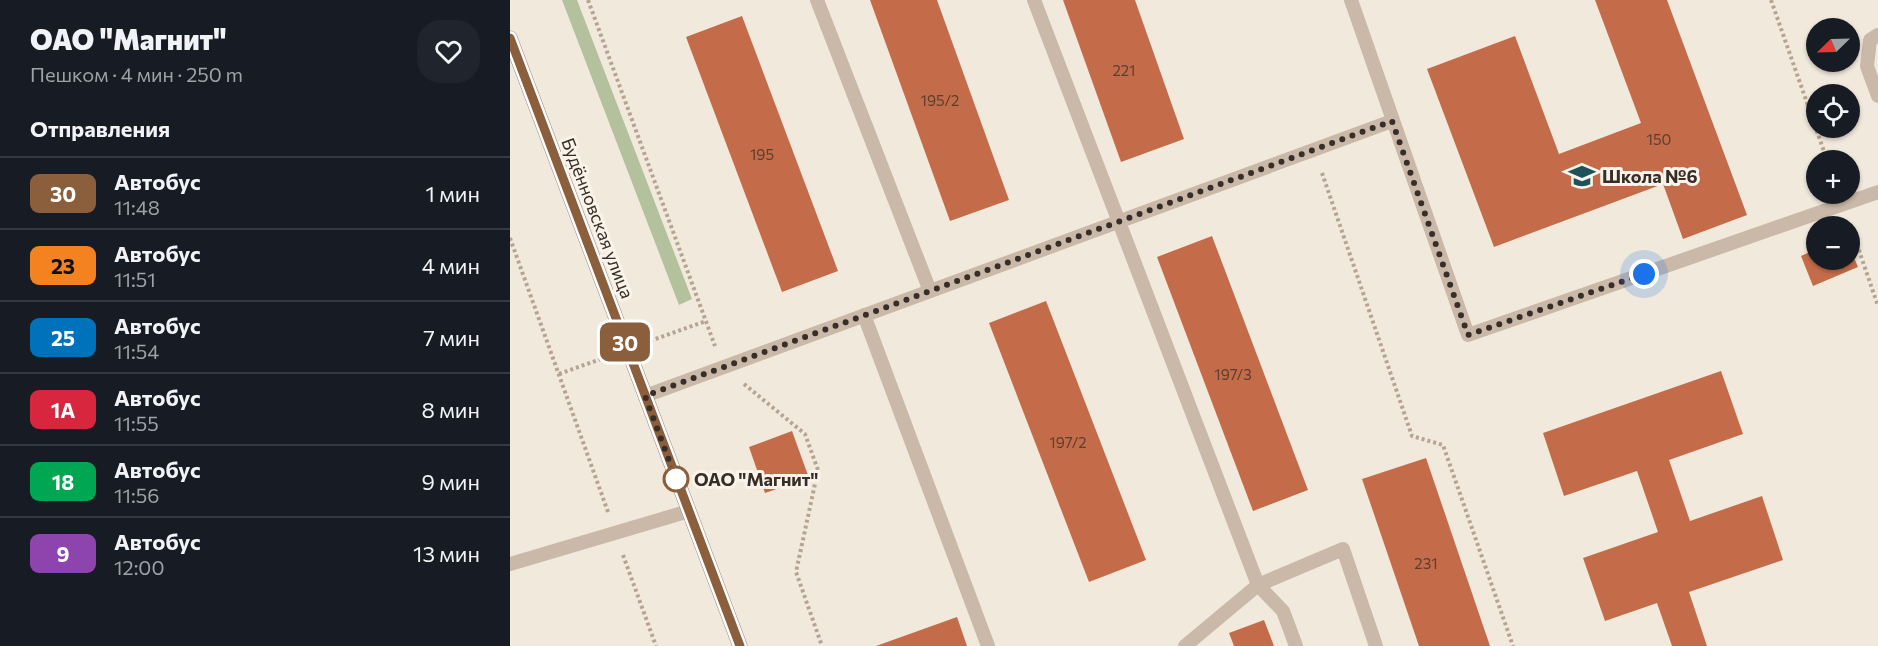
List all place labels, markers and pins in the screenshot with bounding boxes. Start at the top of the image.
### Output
school or university icon: Школа №6 [1567,161,1597,191]
place label: Школа №6 [1602,165,1698,187]
marker: ОАО "Магнит" [663,466,689,492]
place label: ОАО "Магнит" [694,468,819,490]

